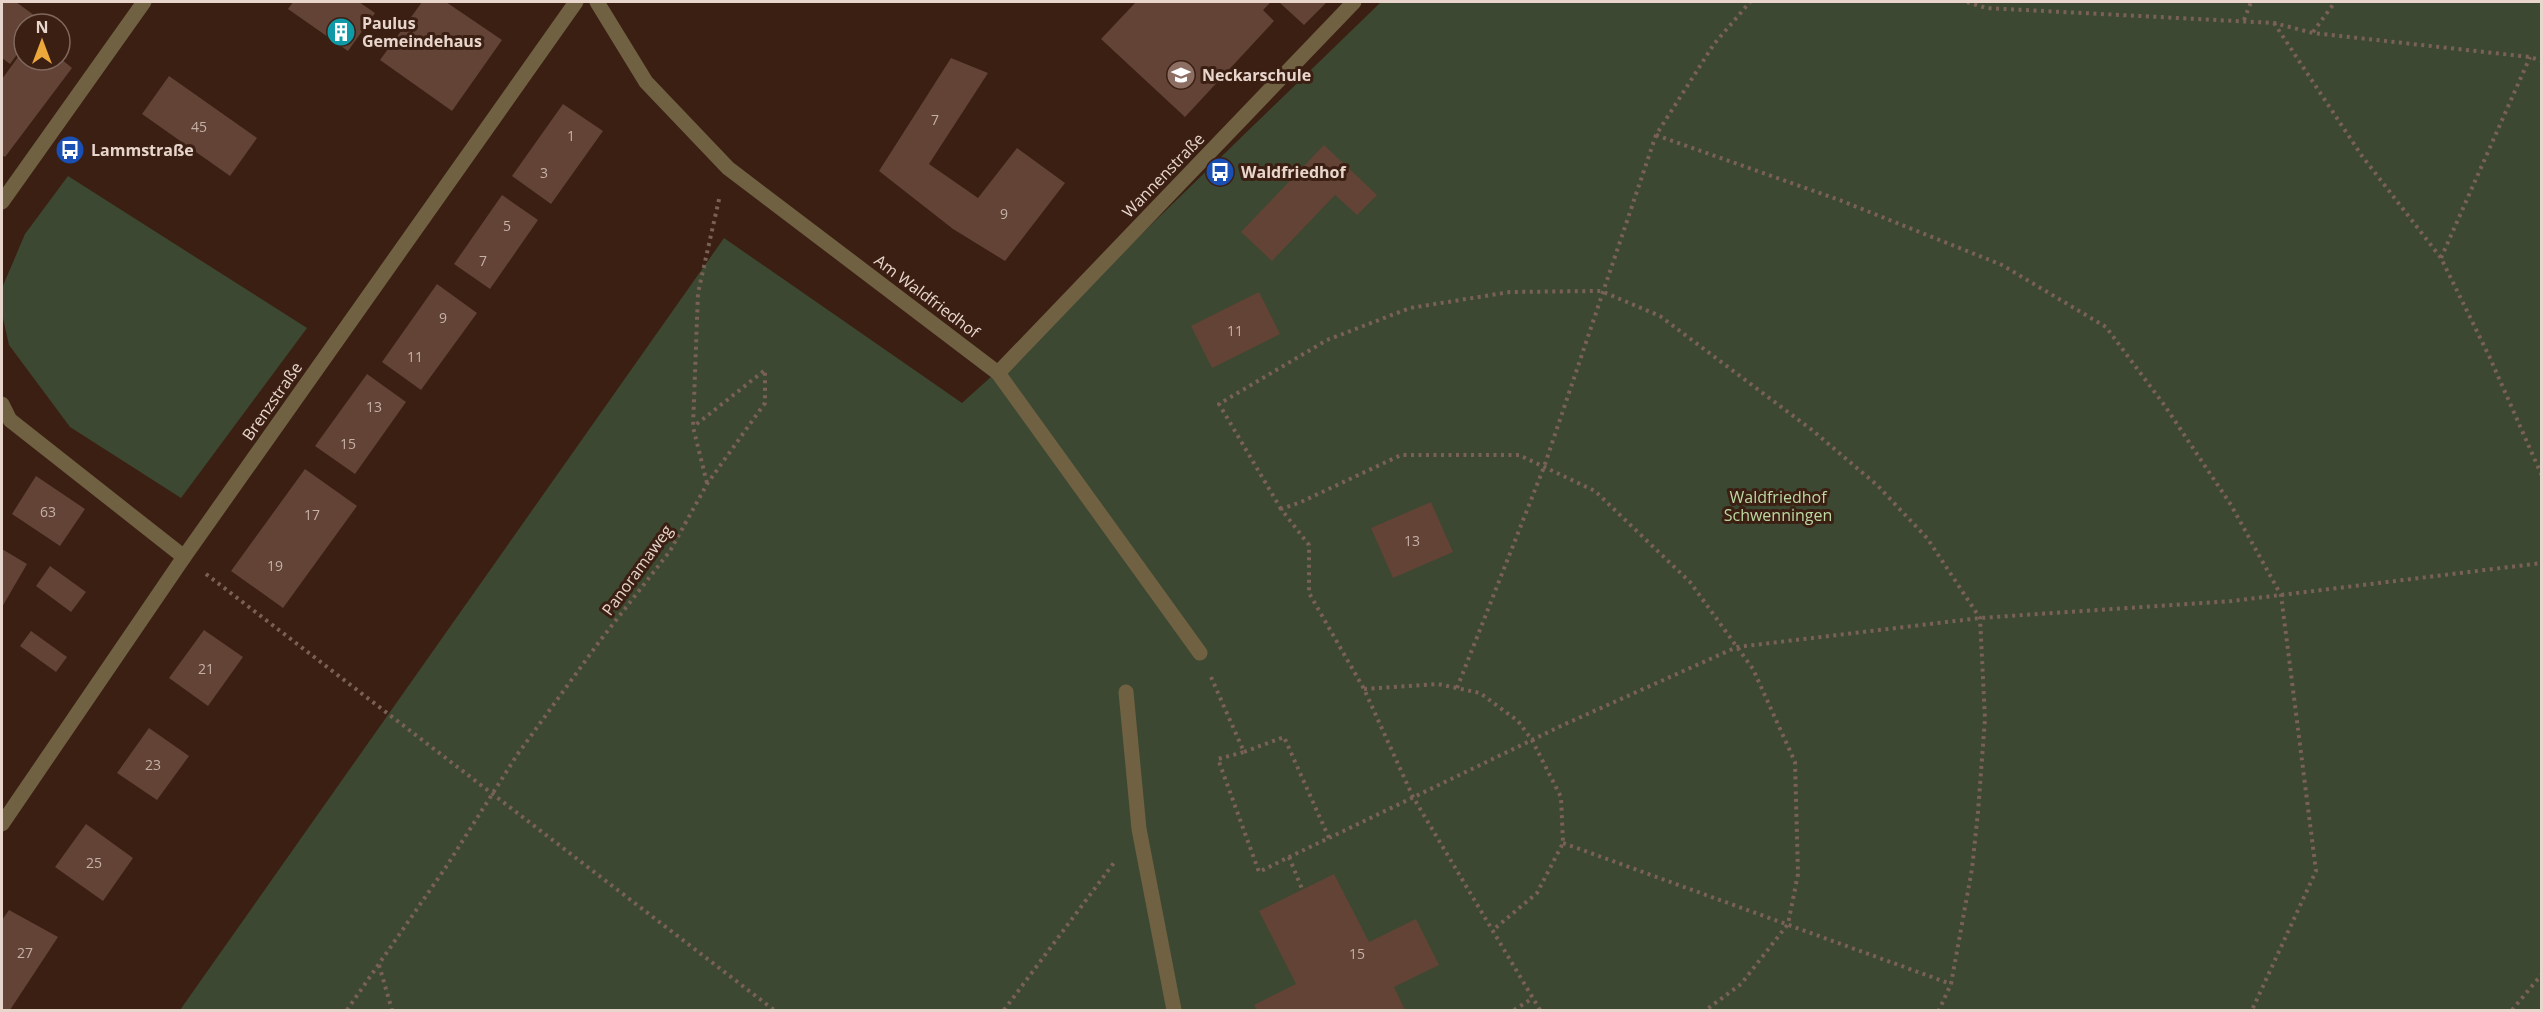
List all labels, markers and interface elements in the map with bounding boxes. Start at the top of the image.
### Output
north arrow [12,12,72,72]
place label: Paulus Gemeindehaus [362,12,482,52]
text: N [35,16,49,38]
building icon: Paulus Gemeindehaus [325,16,357,48]
school or university icon: Neckarschule [1165,59,1197,91]
place label: Neckarschule [1202,64,1311,86]
house number: 7 [931,110,939,129]
house number: 45 [191,117,207,136]
house number: 1 [567,126,575,145]
street label: Wannenstraße [1117,128,1209,222]
bus stop icon: Lammstraße [54,134,86,166]
place label: Lammstraße [91,139,194,161]
bus stop icon: Waldfriedhof [1204,156,1236,188]
place label: Waldfriedhof [1241,161,1346,183]
house number: 3 [540,163,548,182]
house number: 9 [1000,204,1008,223]
house number: 5 [503,216,511,235]
street label: Am Waldfriedhof [870,249,985,344]
house number: 7 [479,251,487,270]
house number: 9 [439,308,447,327]
house number: 11 [1227,321,1243,340]
house number: 11 [407,347,423,366]
street label: Brenzstraße [237,357,307,445]
house number: 13 [366,397,382,416]
house number: 15 [340,434,356,453]
park label: Waldfriedhof Schwenningen [1724,486,1832,526]
house number: 63 [40,502,56,521]
house number: 17 [304,505,320,524]
street label: Panoramaweg [597,520,678,620]
house number: 13 [1404,531,1420,550]
house number: 19 [267,556,283,575]
house number: 21 [198,659,214,678]
house number: 23 [145,755,161,774]
house number: 25 [86,853,102,872]
house number: 27 [17,943,33,962]
house number: 15 [1349,944,1365,963]

